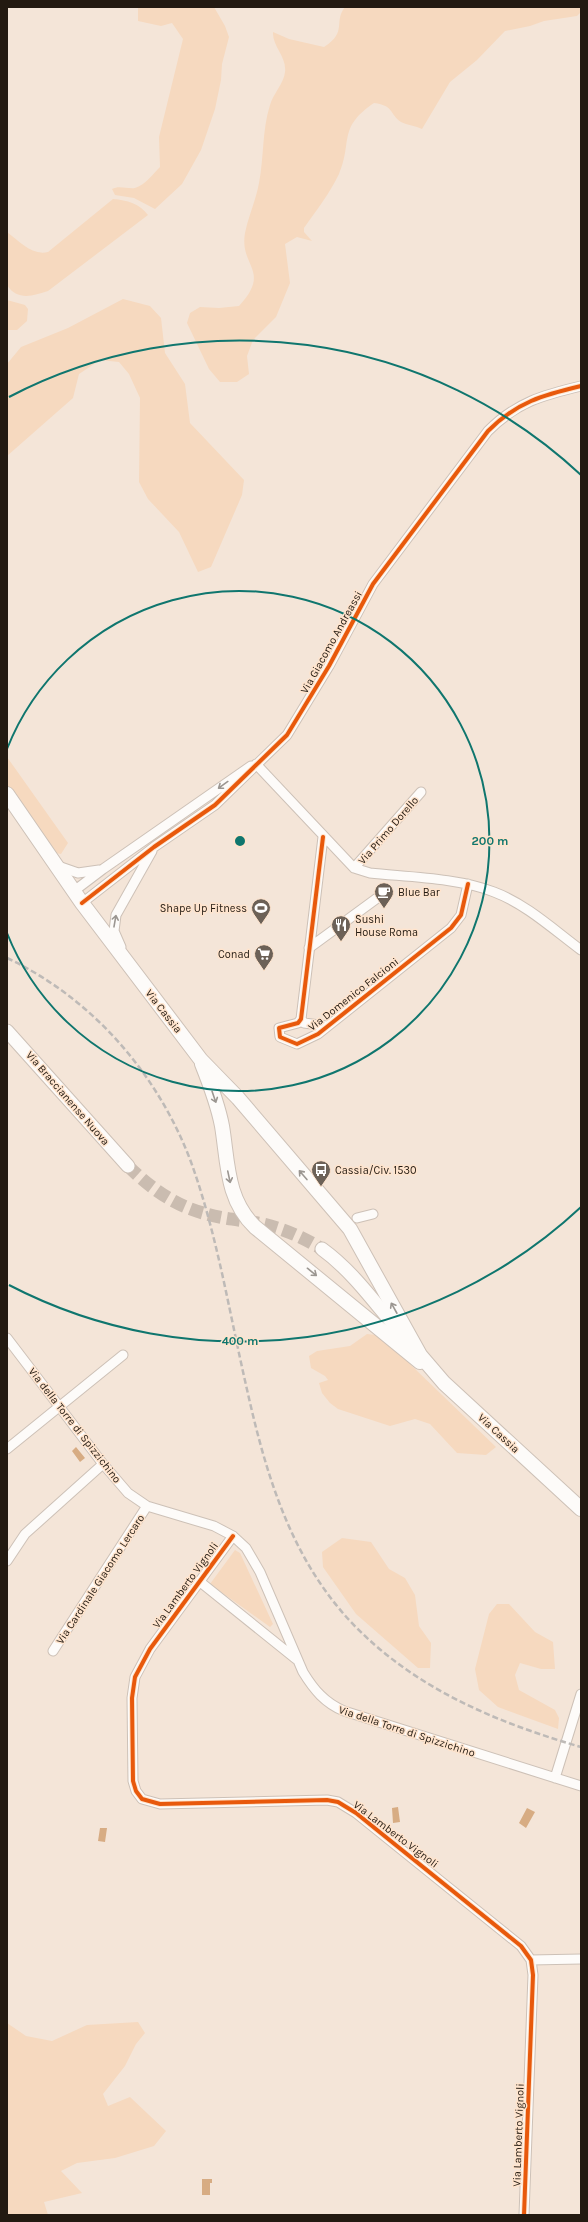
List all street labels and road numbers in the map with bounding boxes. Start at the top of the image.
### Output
street label: Via Giacomo Andreassi [298,589,365,696]
street label: Via Primo Dorello [355,794,421,867]
street label: Via Domenico Falcioni [306,955,401,1034]
street label: Via Cassia [143,987,185,1036]
street label: Via Braccianense Nuova [23,1049,112,1148]
street label: Via della Torre di Spizzichino [26,1365,124,1486]
street label: Via Cassia [475,1411,522,1456]
street label: Via Cardinale Giacomo Lercaro [54,1512,147,1647]
street label: Via Lamberto Vignoli [150,1540,221,1631]
street label: Via della Torre di Spizzichino [337,1703,477,1760]
street label: Via Lamberto Vignoli [351,1798,441,1871]
street label: Via Lamberto Vignoli [510,2083,527,2187]

